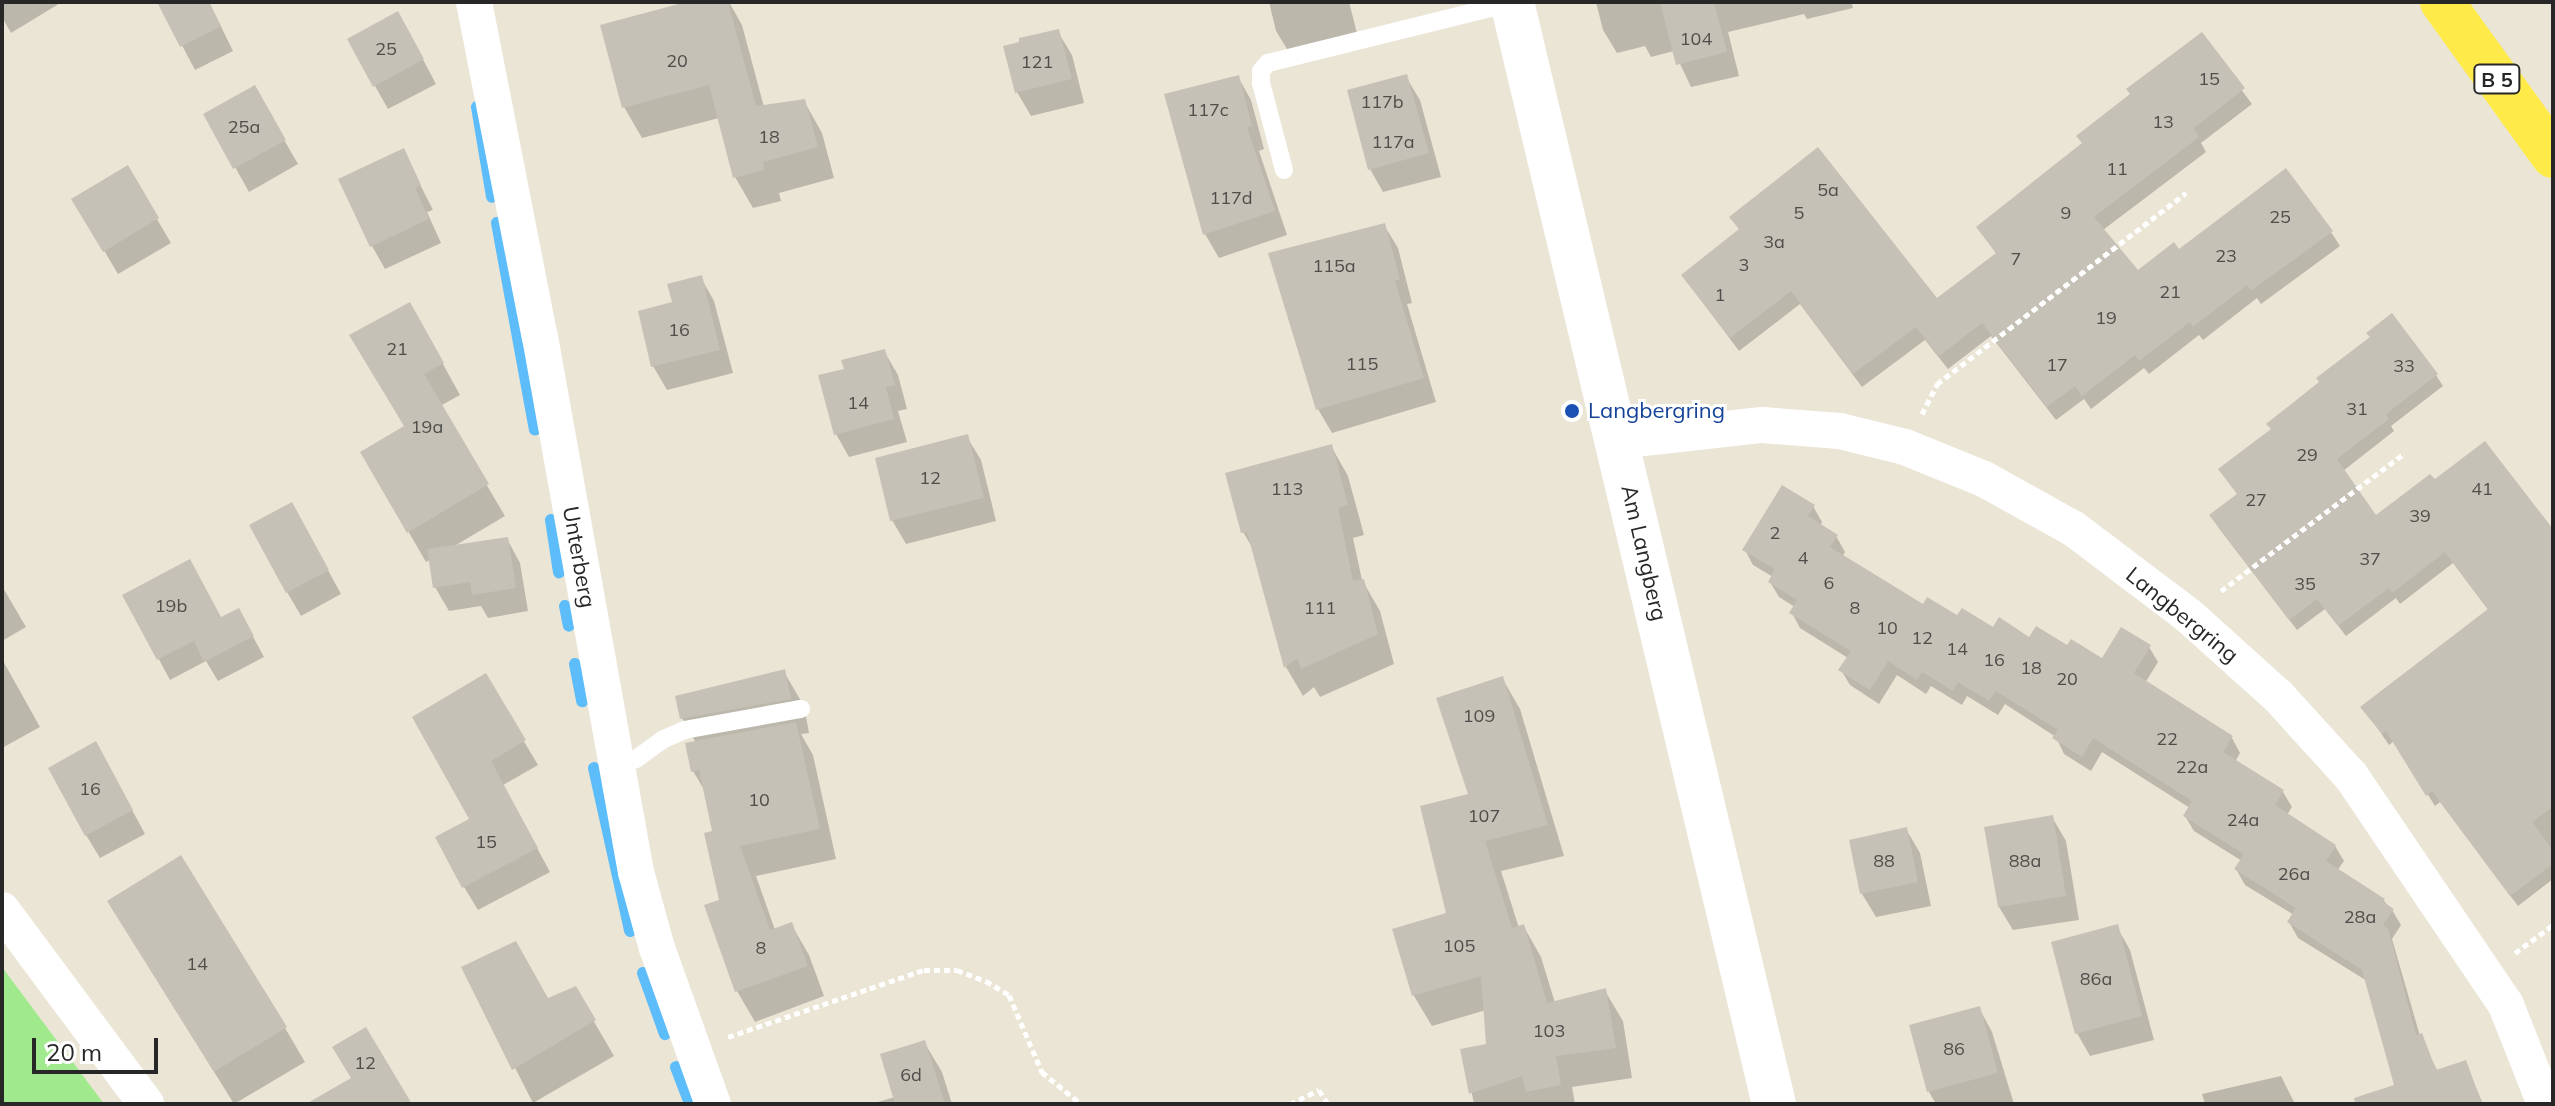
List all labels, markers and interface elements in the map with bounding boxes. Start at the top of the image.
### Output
house number: 104 [1680,28,1712,50]
house number: 25 [375,38,397,60]
house number: 20 [666,50,688,72]
house number: 121 [1021,51,1053,73]
road number: B 5 [2473,63,2521,95]
house number: 15 [2198,68,2220,90]
house number: 117b [1360,91,1404,113]
house number: 117c [1187,99,1229,121]
house number: 13 [2152,111,2174,133]
house number: 25a [228,116,260,138]
house number: 18 [758,126,780,148]
house number: 117a [1371,131,1415,153]
house number: 11 [2106,158,2128,180]
house number: 5a [1817,179,1839,201]
house number: 117d [1209,187,1253,209]
house number: 5 [1794,202,1804,224]
house number: 9 [2061,202,2071,224]
house number: 25 [2269,206,2291,228]
house number: 3a [1763,231,1785,253]
house number: 23 [2215,245,2237,267]
house number: 7 [2011,248,2021,270]
house number: 3 [1739,254,1749,276]
house number: 115a [1312,255,1356,277]
house number: 21 [2159,281,2181,303]
house number: 1 [1715,284,1725,306]
house number: 19 [2095,307,2117,329]
house number: 16 [668,319,690,341]
house number: 21 [386,338,408,360]
house number: 115 [1346,353,1378,375]
house number: 17 [2046,354,2068,376]
house number: 33 [2393,355,2415,377]
house number: 14 [847,392,869,414]
place label: Langbergring [1588,398,1725,424]
house number: 31 [2346,398,2368,420]
marker: Langbergring [1563,402,1581,420]
house number: 19a [411,416,443,438]
house number: 29 [2296,444,2318,466]
house number: 12 [919,467,941,489]
house number: 113 [1271,478,1303,500]
house number: 41 [2471,478,2493,500]
street label: Am Langberg [1616,482,1672,624]
house number: 27 [2245,489,2267,511]
street label: Unterberg [557,504,601,610]
house number: 39 [2409,505,2431,527]
house number: 2 [1770,522,1780,544]
house number: 4 [1798,547,1808,569]
house number: 37 [2359,548,2381,570]
street label: Langbergring [2120,562,2244,668]
house number: 6 [1824,572,1834,594]
house number: 35 [2294,573,2316,595]
house number: 19b [155,595,187,617]
house number: 111 [1304,597,1336,619]
house number: 8 [1850,597,1860,619]
house number: 10 [1876,617,1898,639]
house number: 12 [1911,627,1933,649]
house number: 14 [1946,638,1968,660]
house number: 16 [1983,649,2005,671]
house number: 18 [2020,657,2042,679]
house number: 20 [2056,668,2078,690]
house number: 109 [1463,705,1495,727]
house number: 22 [2156,728,2178,750]
house number: 22a [2176,756,2208,778]
house number: 16 [79,778,101,800]
house number: 10 [748,789,770,811]
house number: 107 [1468,805,1500,827]
house number: 24a [2227,809,2259,831]
house number: 15 [475,831,497,853]
house number: 88 [1873,850,1895,872]
house number: 88a [2009,850,2041,872]
house number: 26a [2278,863,2310,885]
house number: 28a [2344,906,2376,928]
house number: 105 [1443,935,1475,957]
house number: 8 [756,937,766,959]
house number: 14 [186,953,208,975]
house number: 86a [2080,968,2112,990]
house number: 103 [1533,1020,1565,1042]
scale bar [36,1022,162,1072]
text: 20 m [46,1037,102,1067]
house number: 86 [1943,1038,1965,1060]
house number: 12 [354,1052,376,1074]
house number: 6d [900,1064,922,1086]

